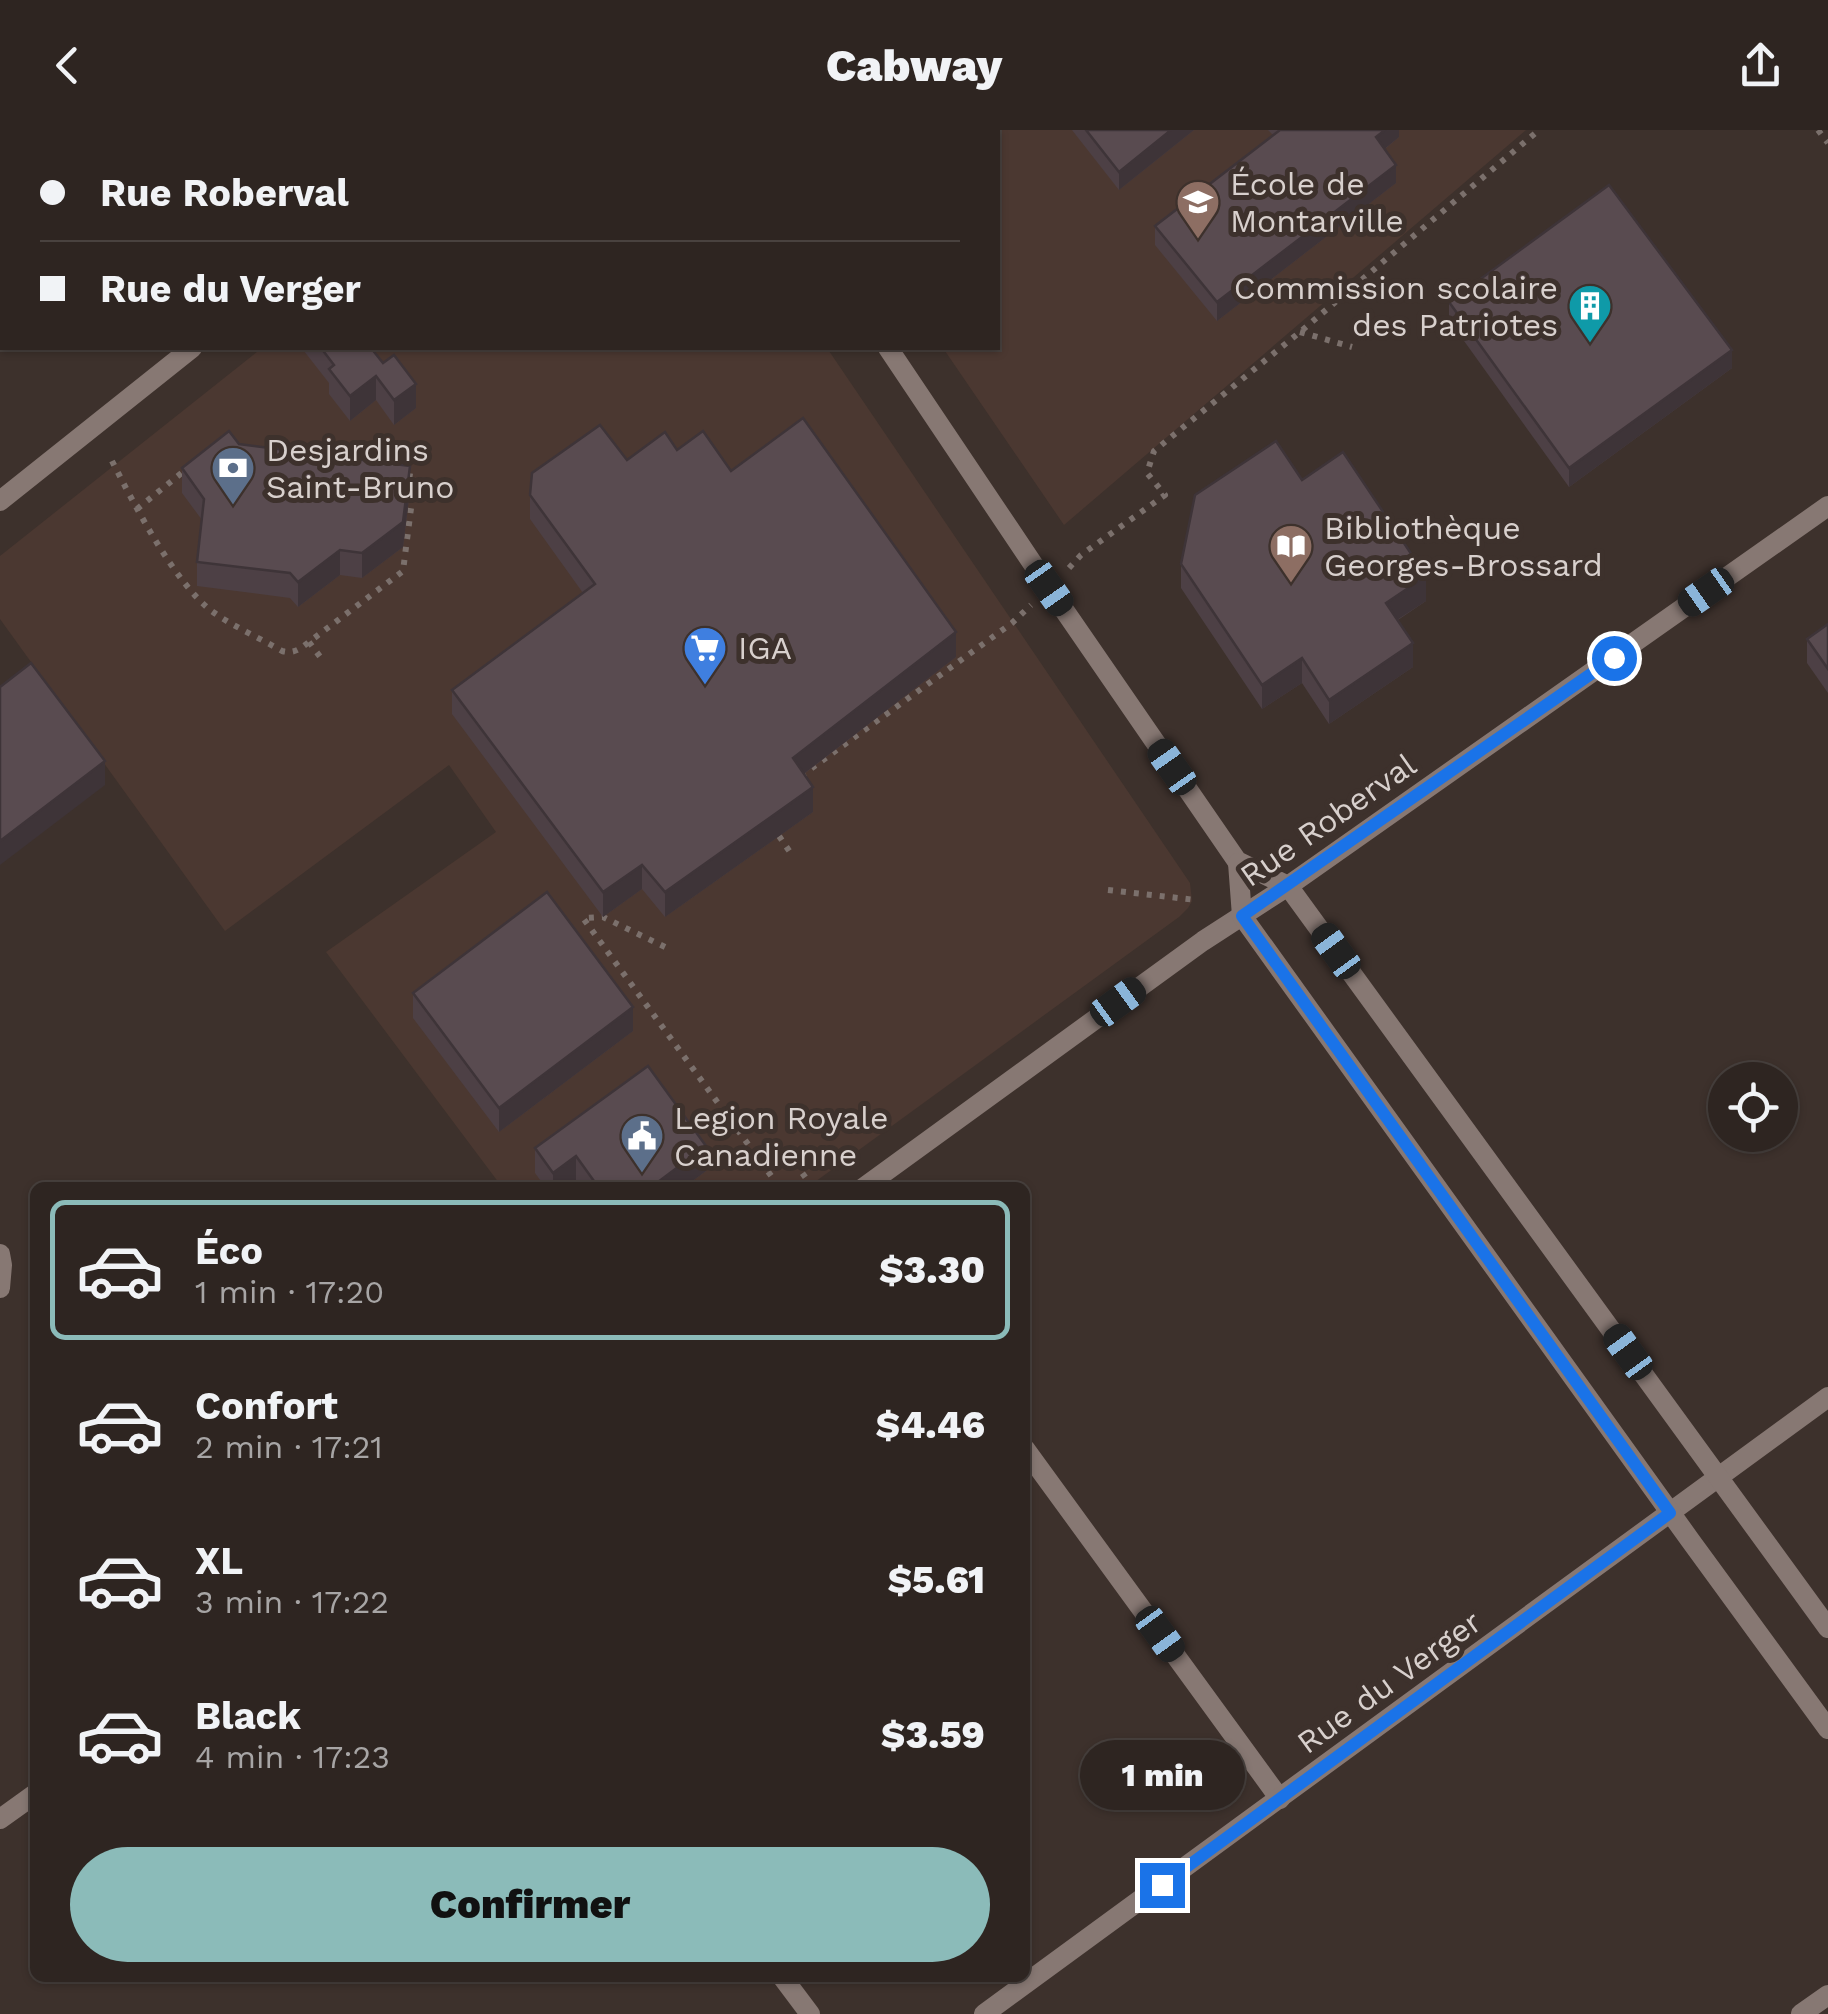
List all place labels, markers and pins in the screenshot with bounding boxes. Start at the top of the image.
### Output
place label: École de Montarville [1230,165,1404,240]
school or university icon: École de Montarville [1175,179,1221,240]
place label: Commission scolaire des Patriotes [1234,269,1558,344]
building icon: Commission scolaire des Patriotes [1567,283,1613,344]
place label: Desjardins Saint-Bruno [266,431,454,506]
bank icon: Desjardins Saint-Bruno [210,445,256,506]
place label: Bibliothèque Georges-Brossard [1324,509,1603,584]
library icon: Bibliothèque Georges-Brossard [1268,523,1314,584]
supermarket icon: IGA [682,625,728,686]
place label: IGA [738,629,792,667]
place label: Legion Royale Canadienne [674,1099,889,1174]
public building icon: Legion Royale Canadienne [619,1113,665,1174]

